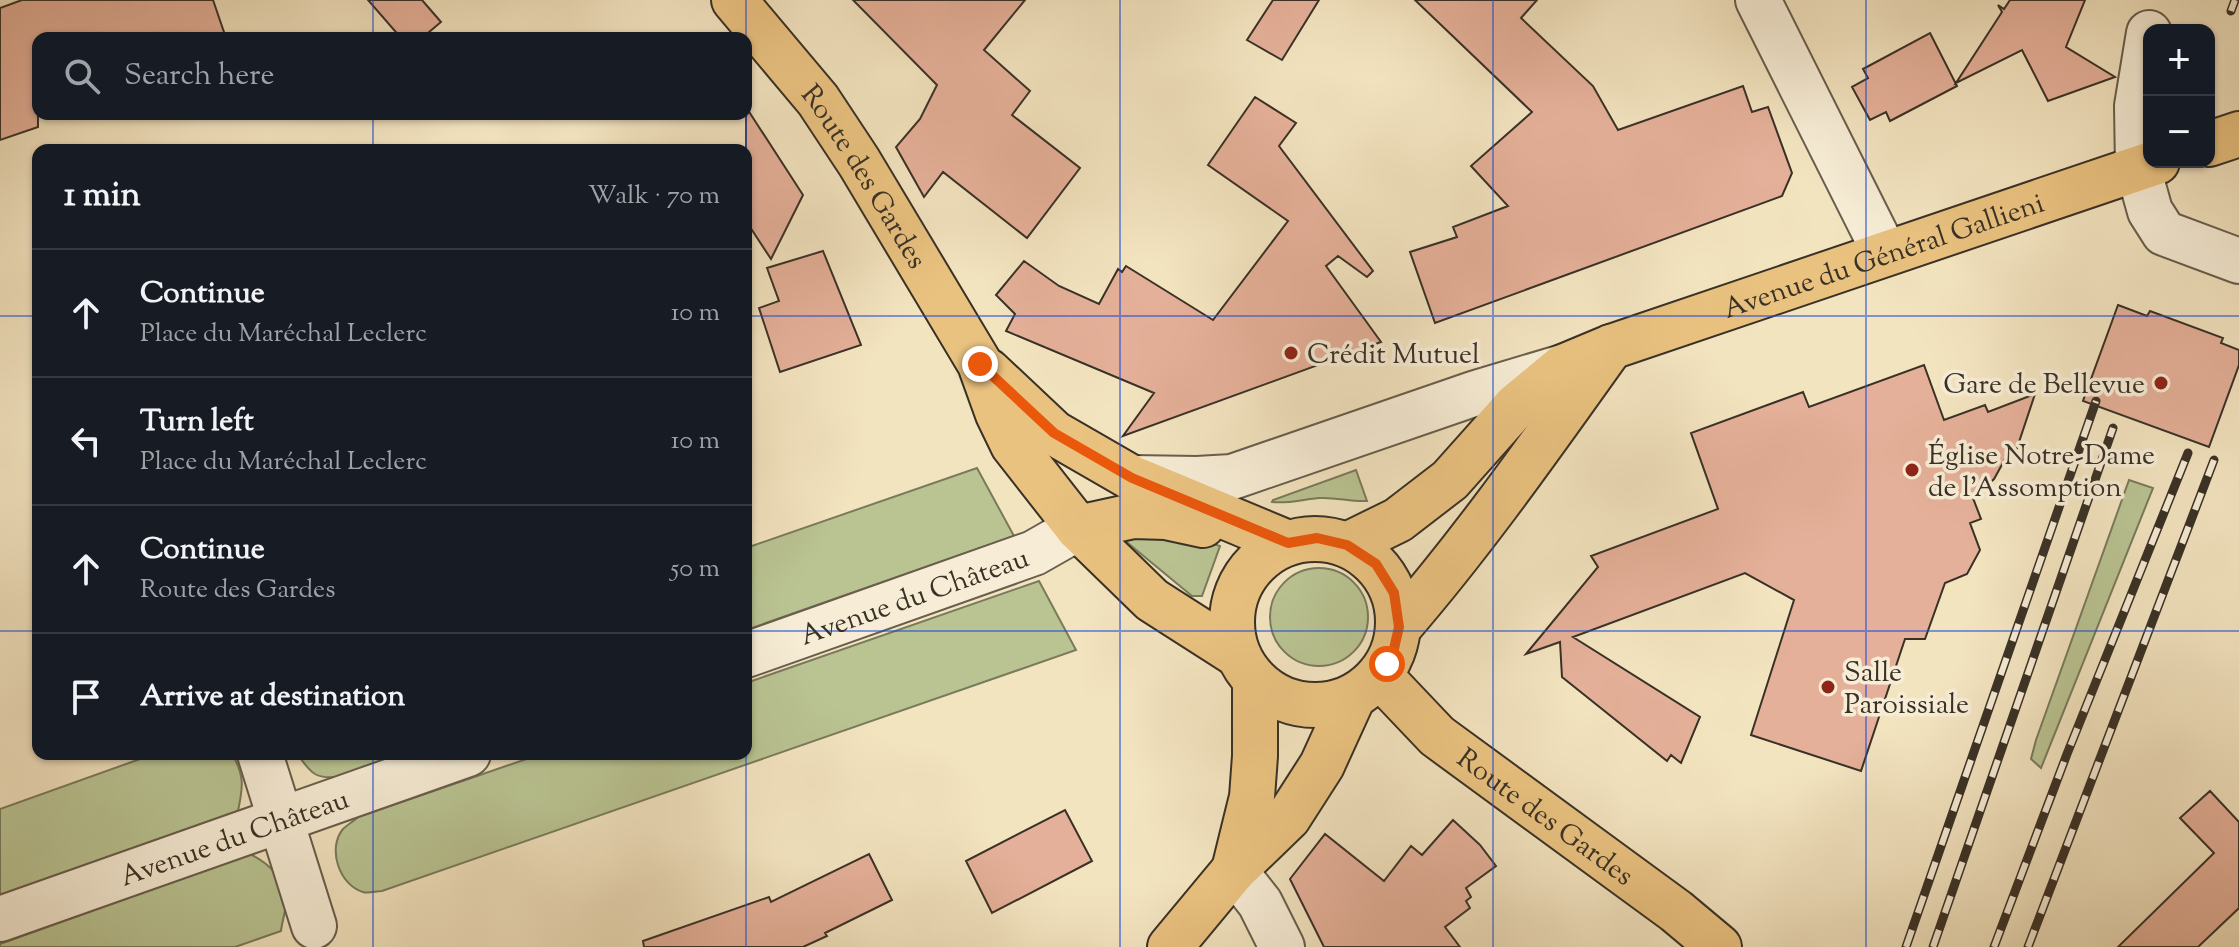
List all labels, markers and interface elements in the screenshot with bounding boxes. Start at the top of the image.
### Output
map controls [2143,24,2215,168]
button: + [2143,24,2215,96]
search box [32,32,752,120]
icon: search [60,54,104,98]
text: Search here [124,55,274,98]
street label: Route des Gardes [790,77,935,277]
button: − [2143,96,2215,168]
text: 1 min [64,172,141,221]
text: Walk · 70 m [588,178,720,215]
street label: Avenue du Général Gallieni [1718,185,2050,331]
text: Continue [140,273,265,316]
icon: ahead [64,291,108,335]
text: 10 m [671,295,720,332]
text: Place du Maréchal Leclerc [140,316,427,353]
place label: Crédit Mutuel [1307,336,1480,376]
marker: Crédit Mutuel [1282,344,1300,362]
route end [962,346,998,382]
place label: Gare de Bellevue [1943,366,2145,406]
marker: Gare de Bellevue [2152,374,2170,392]
text: Turn left [140,401,254,444]
icon: left [64,419,108,463]
text: 10 m [671,423,720,460]
place label: Église Notre-Dame de l'Assomption [1928,437,2155,509]
text: Place du Maréchal Leclerc [140,444,427,481]
marker: Église Notre-Dame de l'Assomption [1903,461,1921,479]
text: Continue [140,529,265,572]
street label: Avenue du Château [795,539,1035,657]
icon: ahead [64,547,108,591]
text: 50 m [670,551,720,588]
text: Route des Gardes [140,572,335,609]
route start [1369,646,1405,682]
place label: Salle Paroissiale [1844,654,1969,726]
icon: arrive [64,675,108,719]
text: Arrive at destination [140,676,405,719]
marker: Salle Paroissiale [1819,678,1837,696]
street label: Route des Gardes [1448,740,1641,897]
street label: Avenue du Château [115,781,355,898]

